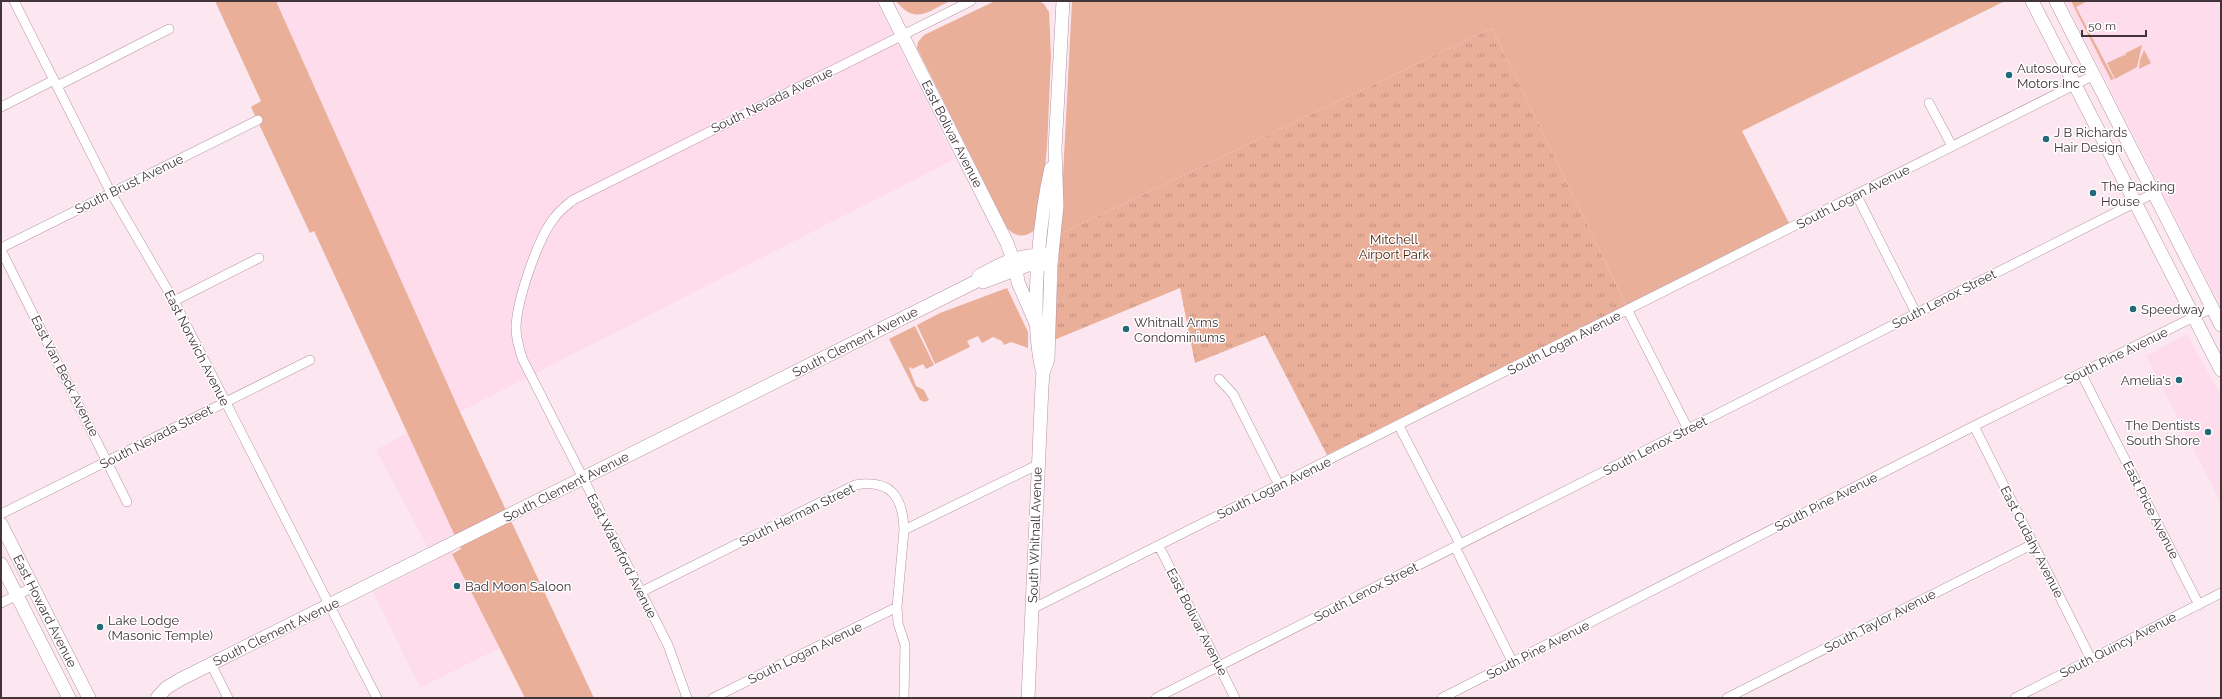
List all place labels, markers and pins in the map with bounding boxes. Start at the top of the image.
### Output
place label: Autosource Motors Inc [2017,61,2087,91]
marker: Autosource Motors Inc [2004,70,2014,80]
place label: J B Richards Hair Design [2054,125,2127,155]
marker: J B Richards Hair Design [2041,134,2051,144]
place label: The Packing House [2101,179,2175,209]
marker: The Packing House [2088,188,2098,198]
place label: Speedway [2141,302,2205,317]
marker: Speedway [2128,304,2138,314]
place label: Whitnall Arms Condominiums [1134,315,1225,345]
marker: Whitnall Arms Condominiums [1121,324,1131,334]
place label: Amelia's [2121,373,2171,388]
marker: Amelia's [2174,375,2184,385]
place label: The Dentists South Shore [2125,418,2200,448]
marker: The Dentists South Shore [2203,427,2213,437]
place label: Bad Moon Saloon [465,579,571,594]
marker: Bad Moon Saloon [452,581,462,591]
place label: Lake Lodge (Masonic Temple) [108,613,213,643]
marker: Lake Lodge (Masonic Temple) [95,622,105,632]

